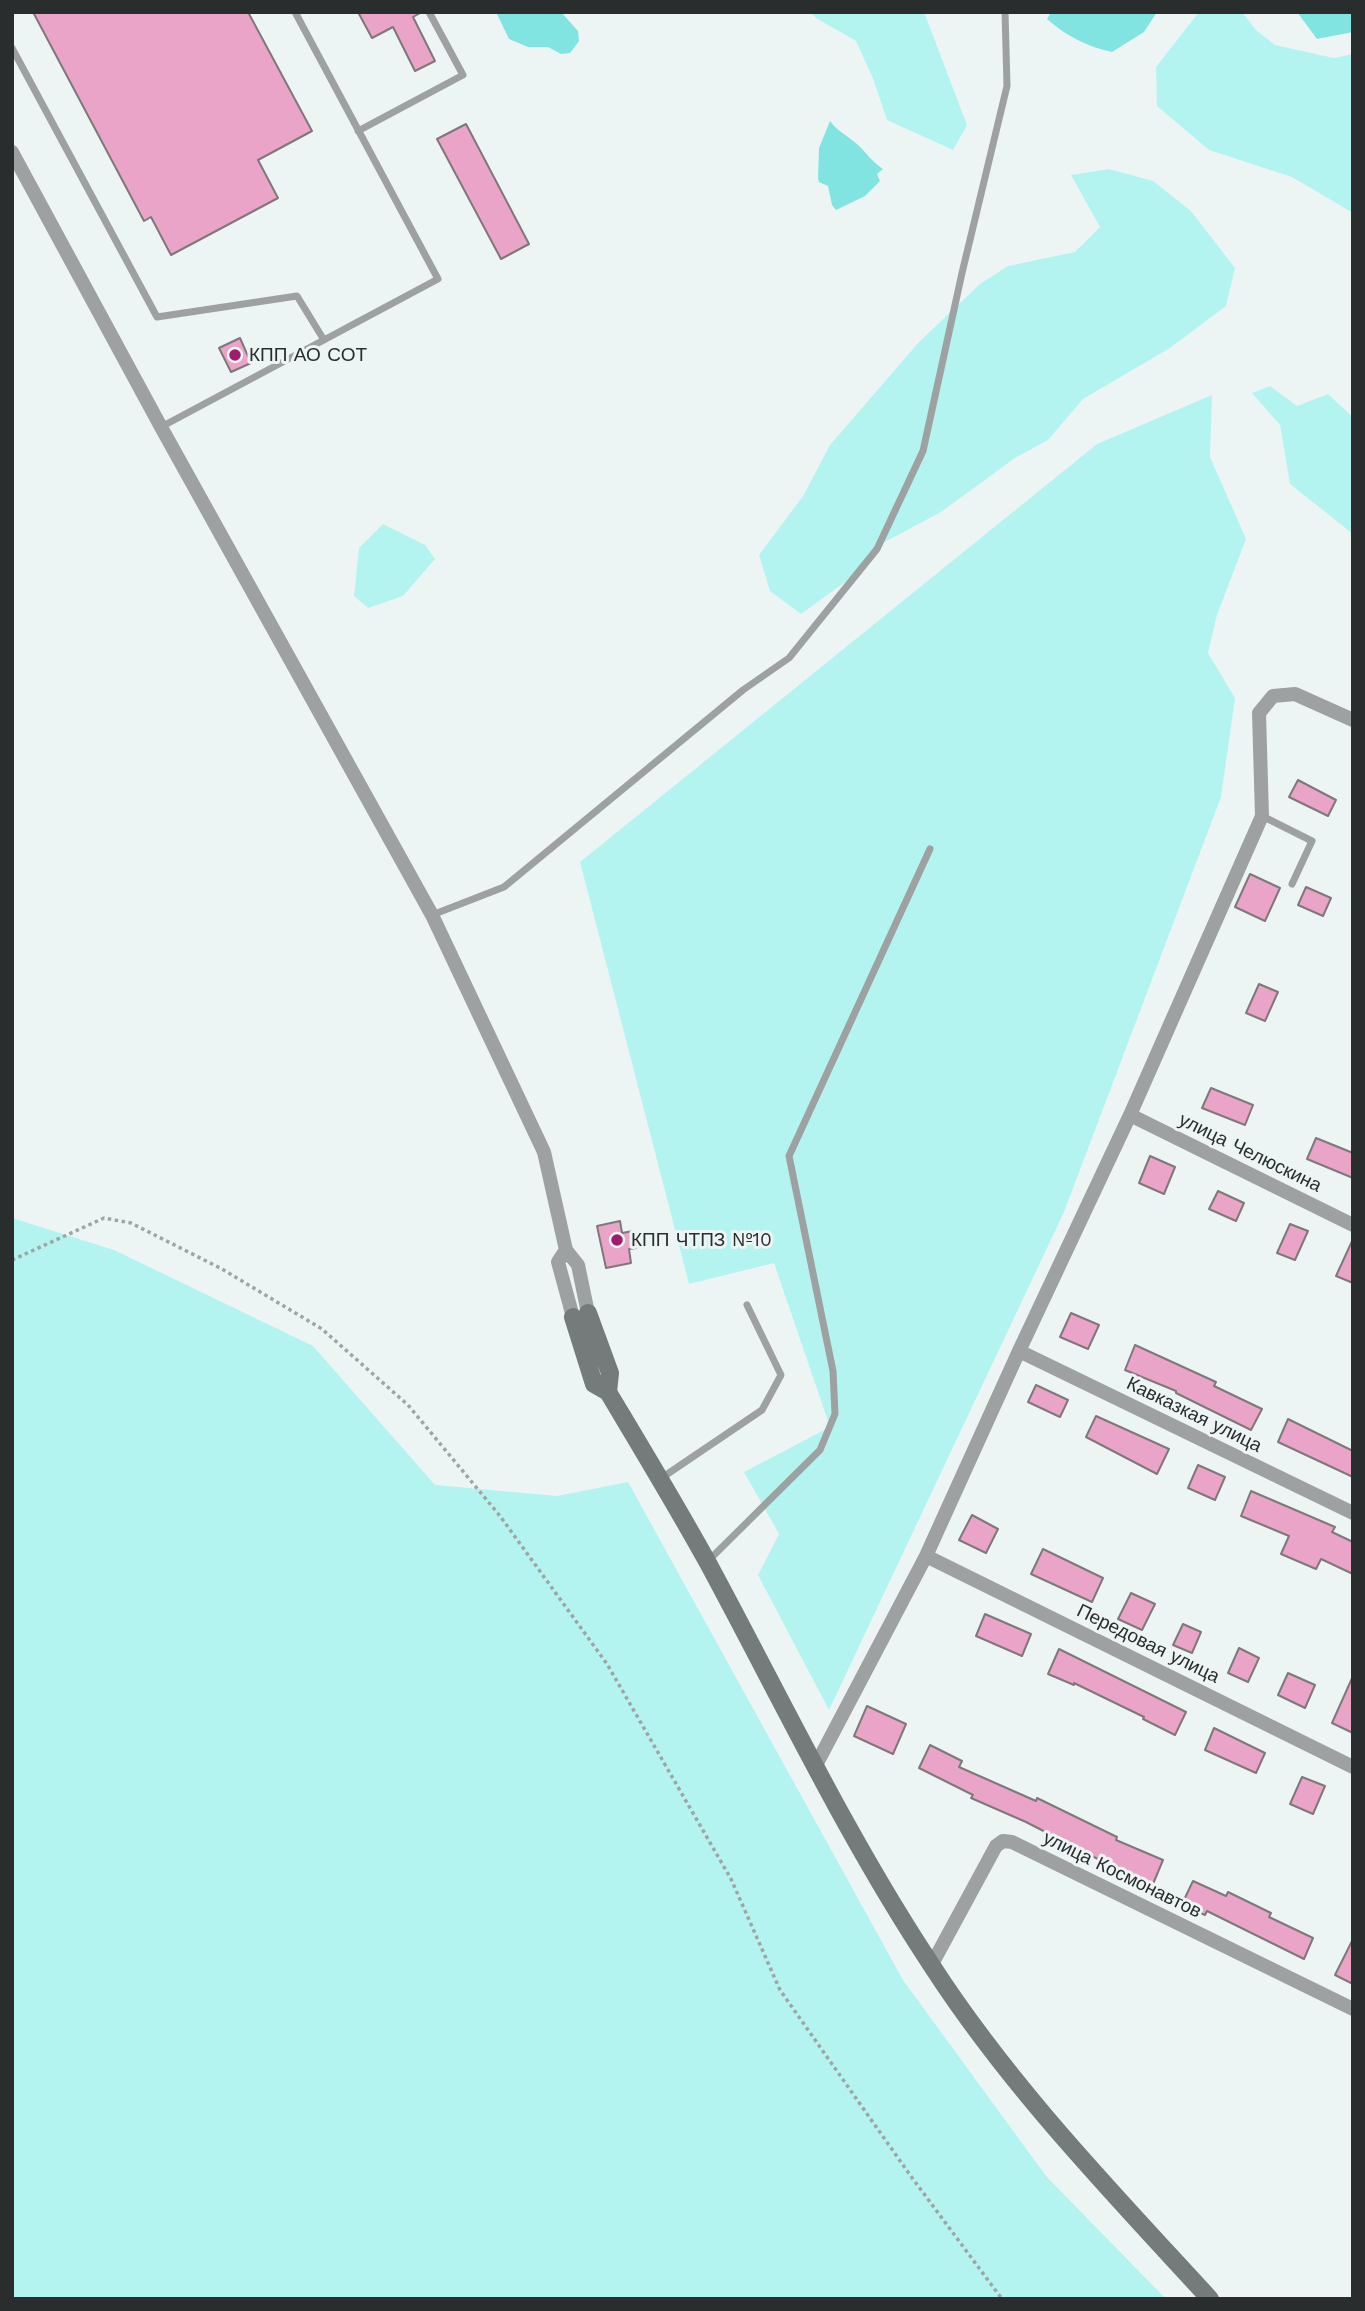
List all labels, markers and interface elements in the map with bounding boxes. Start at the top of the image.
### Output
place label: КПП АО СОТ [249,344,367,366]
marker: КПП АО СОТ [227,347,243,363]
street label: улица Челюскина [1175,1109,1325,1197]
place label: КПП ЧТПЗ №10 [631,1229,772,1251]
marker: КПП ЧТПЗ №10 [609,1232,625,1248]
street label: Кавказкая улица [1123,1372,1265,1458]
street label: Передовая улица [1073,1600,1223,1688]
street label: улица Космонавтов [1039,1827,1205,1923]

